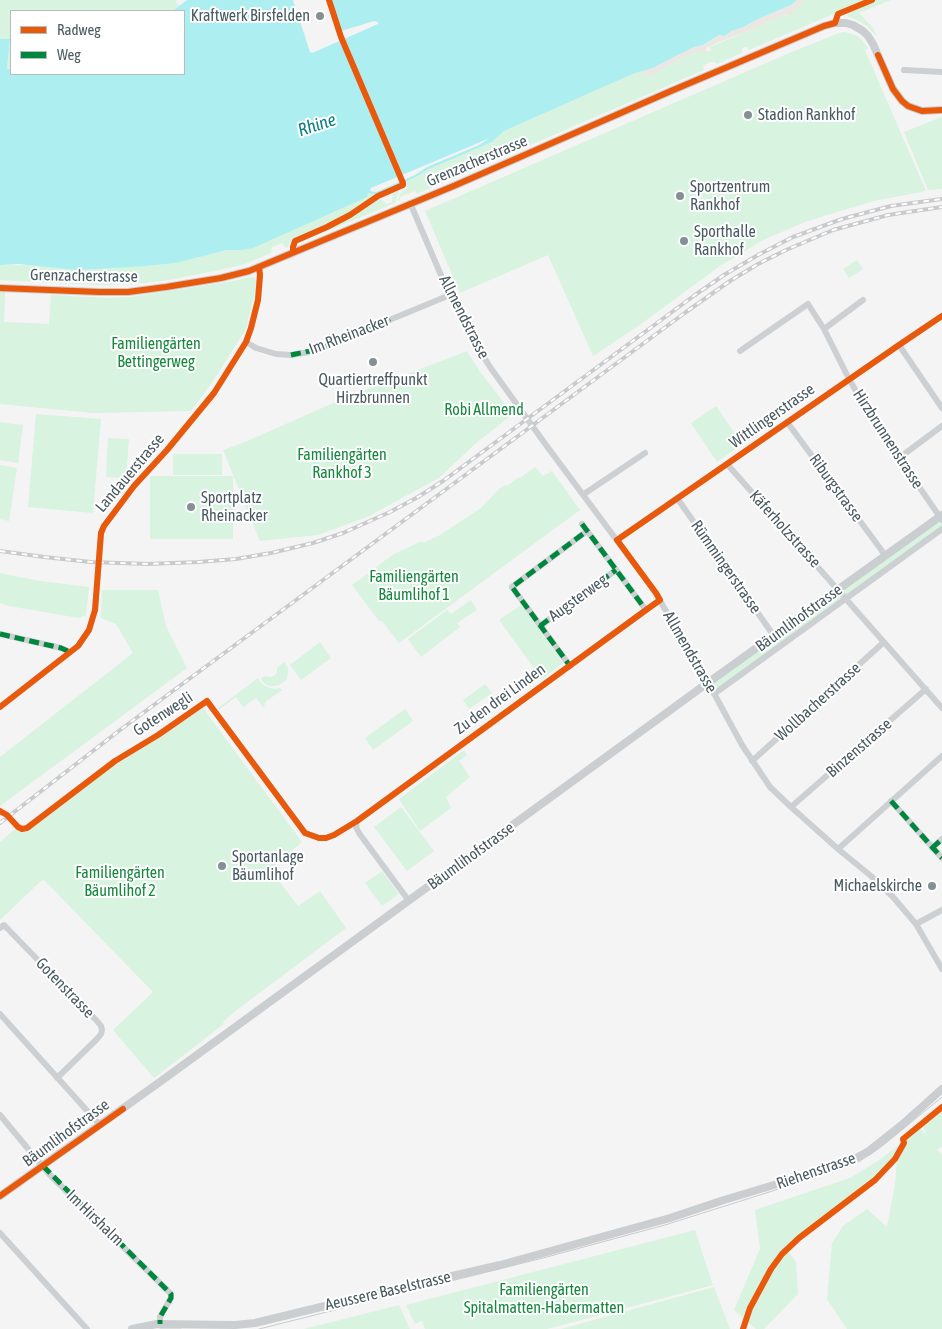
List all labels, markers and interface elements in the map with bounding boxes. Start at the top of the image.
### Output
place label: Kraftwerk Birsfelden [191,6,310,26]
legend [10,10,185,75]
marker: Kraftwerk Birsfelden [314,10,326,22]
text: Radweg [57,21,101,38]
text: Weg [57,46,81,63]
place label: Stadion Rankhof [758,105,855,125]
water label: Rhine [295,109,339,141]
marker: Stadion Rankhof [742,109,754,121]
street label: Grenzacherstrasse [424,131,530,191]
place label: Sportzentrum Rankhof [690,177,770,215]
marker: Sportzentrum Rankhof [674,190,686,202]
place label: Sporthalle Rankhof [694,222,756,260]
marker: Sporthalle Rankhof [678,235,690,247]
street label: Grenzacherstrasse [30,265,138,287]
street label: Allmendstrasse [435,272,493,362]
street label: Im Rheinacker [306,311,392,359]
park label: Familiengärten Bettingerweg [111,334,201,372]
marker: Quartiertreffpunkt Hirzbrunnen [367,356,379,368]
place label: Quartiertreffpunkt Hirzbrunnen [318,370,428,408]
street label: Wittlingerstrasse [726,380,818,452]
street label: Hirzbrunnenstrasse [849,386,927,492]
park label: Robi Allmend [444,400,524,420]
street label: Landauerstrasse [92,430,168,516]
park label: Familiengärten Rankhof 3 [297,445,387,483]
street label: Riburgstrasse [805,450,867,526]
street label: Käferholzstrasse [745,486,825,572]
place label: Sportplatz Rheinacker [201,488,268,526]
marker: Sportplatz Rheinacker [185,501,197,513]
street label: Rümmingerstrasse [687,517,765,617]
park label: Familiengärten Bäumlihof 1 [369,567,459,605]
street label: Augsterweg [545,570,611,626]
street label: Bäumlihofstrasse [752,580,846,656]
street label: Allmendstrasse [659,608,721,696]
street label: Wollbacherstrasse [771,659,865,745]
street label: Zu den drei Linden [451,660,549,738]
street label: Gotenwegli [130,688,196,740]
street label: Binzenstrasse [822,714,896,782]
street label: Bäumlihofstrasse [424,818,518,894]
place label: Sportanlage Bäumlihof [232,847,304,885]
marker: Sportanlage Bäumlihof [216,860,228,872]
park label: Familiengärten Bäumlihof 2 [75,863,165,901]
place label: Michaelskirche [833,876,922,896]
marker: Michaelskirche [926,880,938,892]
street label: Gotenstrasse [32,954,98,1022]
street label: Bäumlihofstrasse [19,1095,113,1171]
street label: Riehenstrasse [774,1149,858,1193]
street label: Im Hirshalm [62,1186,128,1250]
street label: Aeussere Baselstrasse [323,1267,453,1315]
park label: Familiengärten Spitalmatten-Habermatten [464,1280,624,1318]

